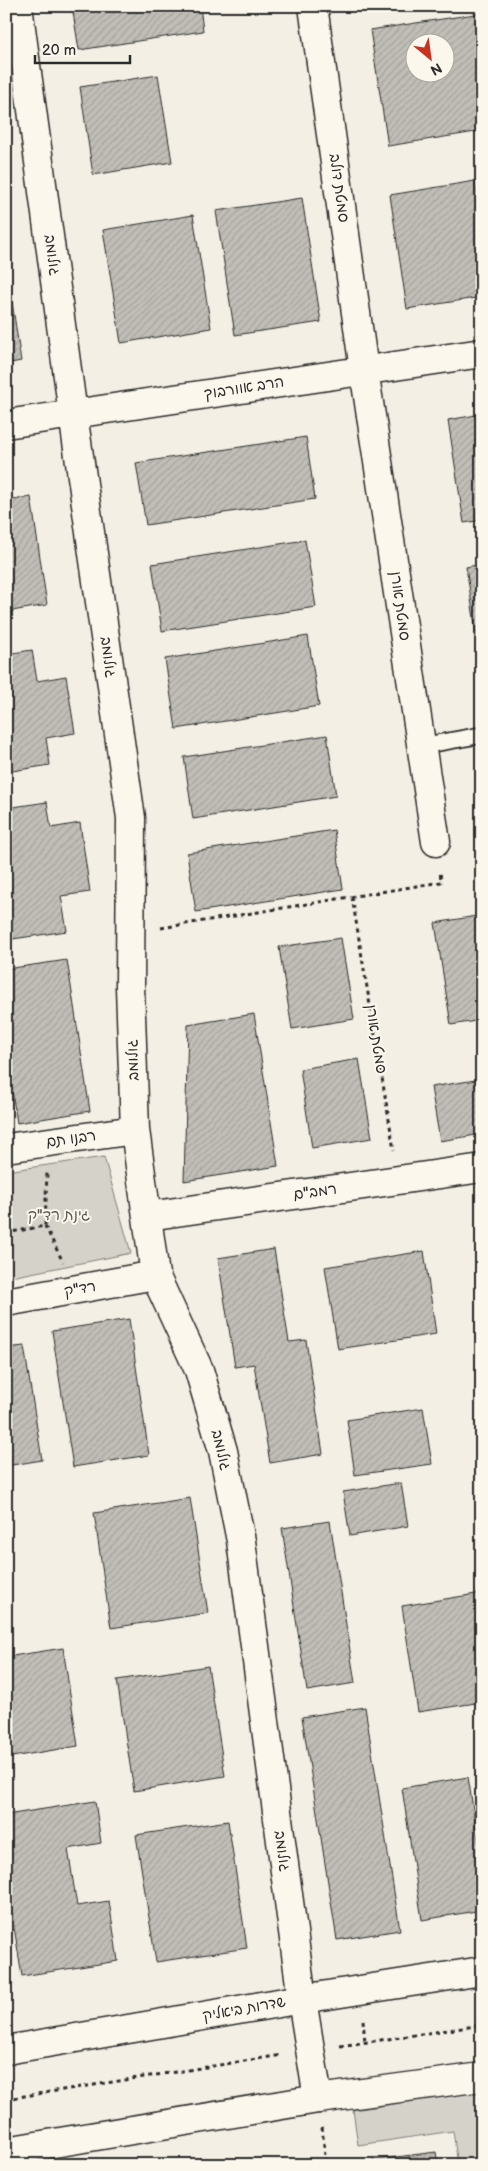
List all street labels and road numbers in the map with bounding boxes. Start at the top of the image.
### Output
street label: סמטת דולב [325,152,353,224]
street label: גולומב [40,233,64,277]
street label: הרב אוורבוך [203,372,285,404]
street label: סמטת אורן [386,570,414,642]
street label: גולומב [96,635,120,679]
street label: סמטת אורן [361,1003,391,1075]
street label: גולומב [123,1039,143,1081]
street label: רבנו תם [45,1126,97,1152]
street label: רמב"ם [292,1180,338,1204]
street label: רד"ק [63,1277,97,1301]
street label: גולומב [207,1428,235,1472]
street label: גולומב [270,1829,294,1873]
street label: שדרות ביאליק [201,1992,287,2026]

